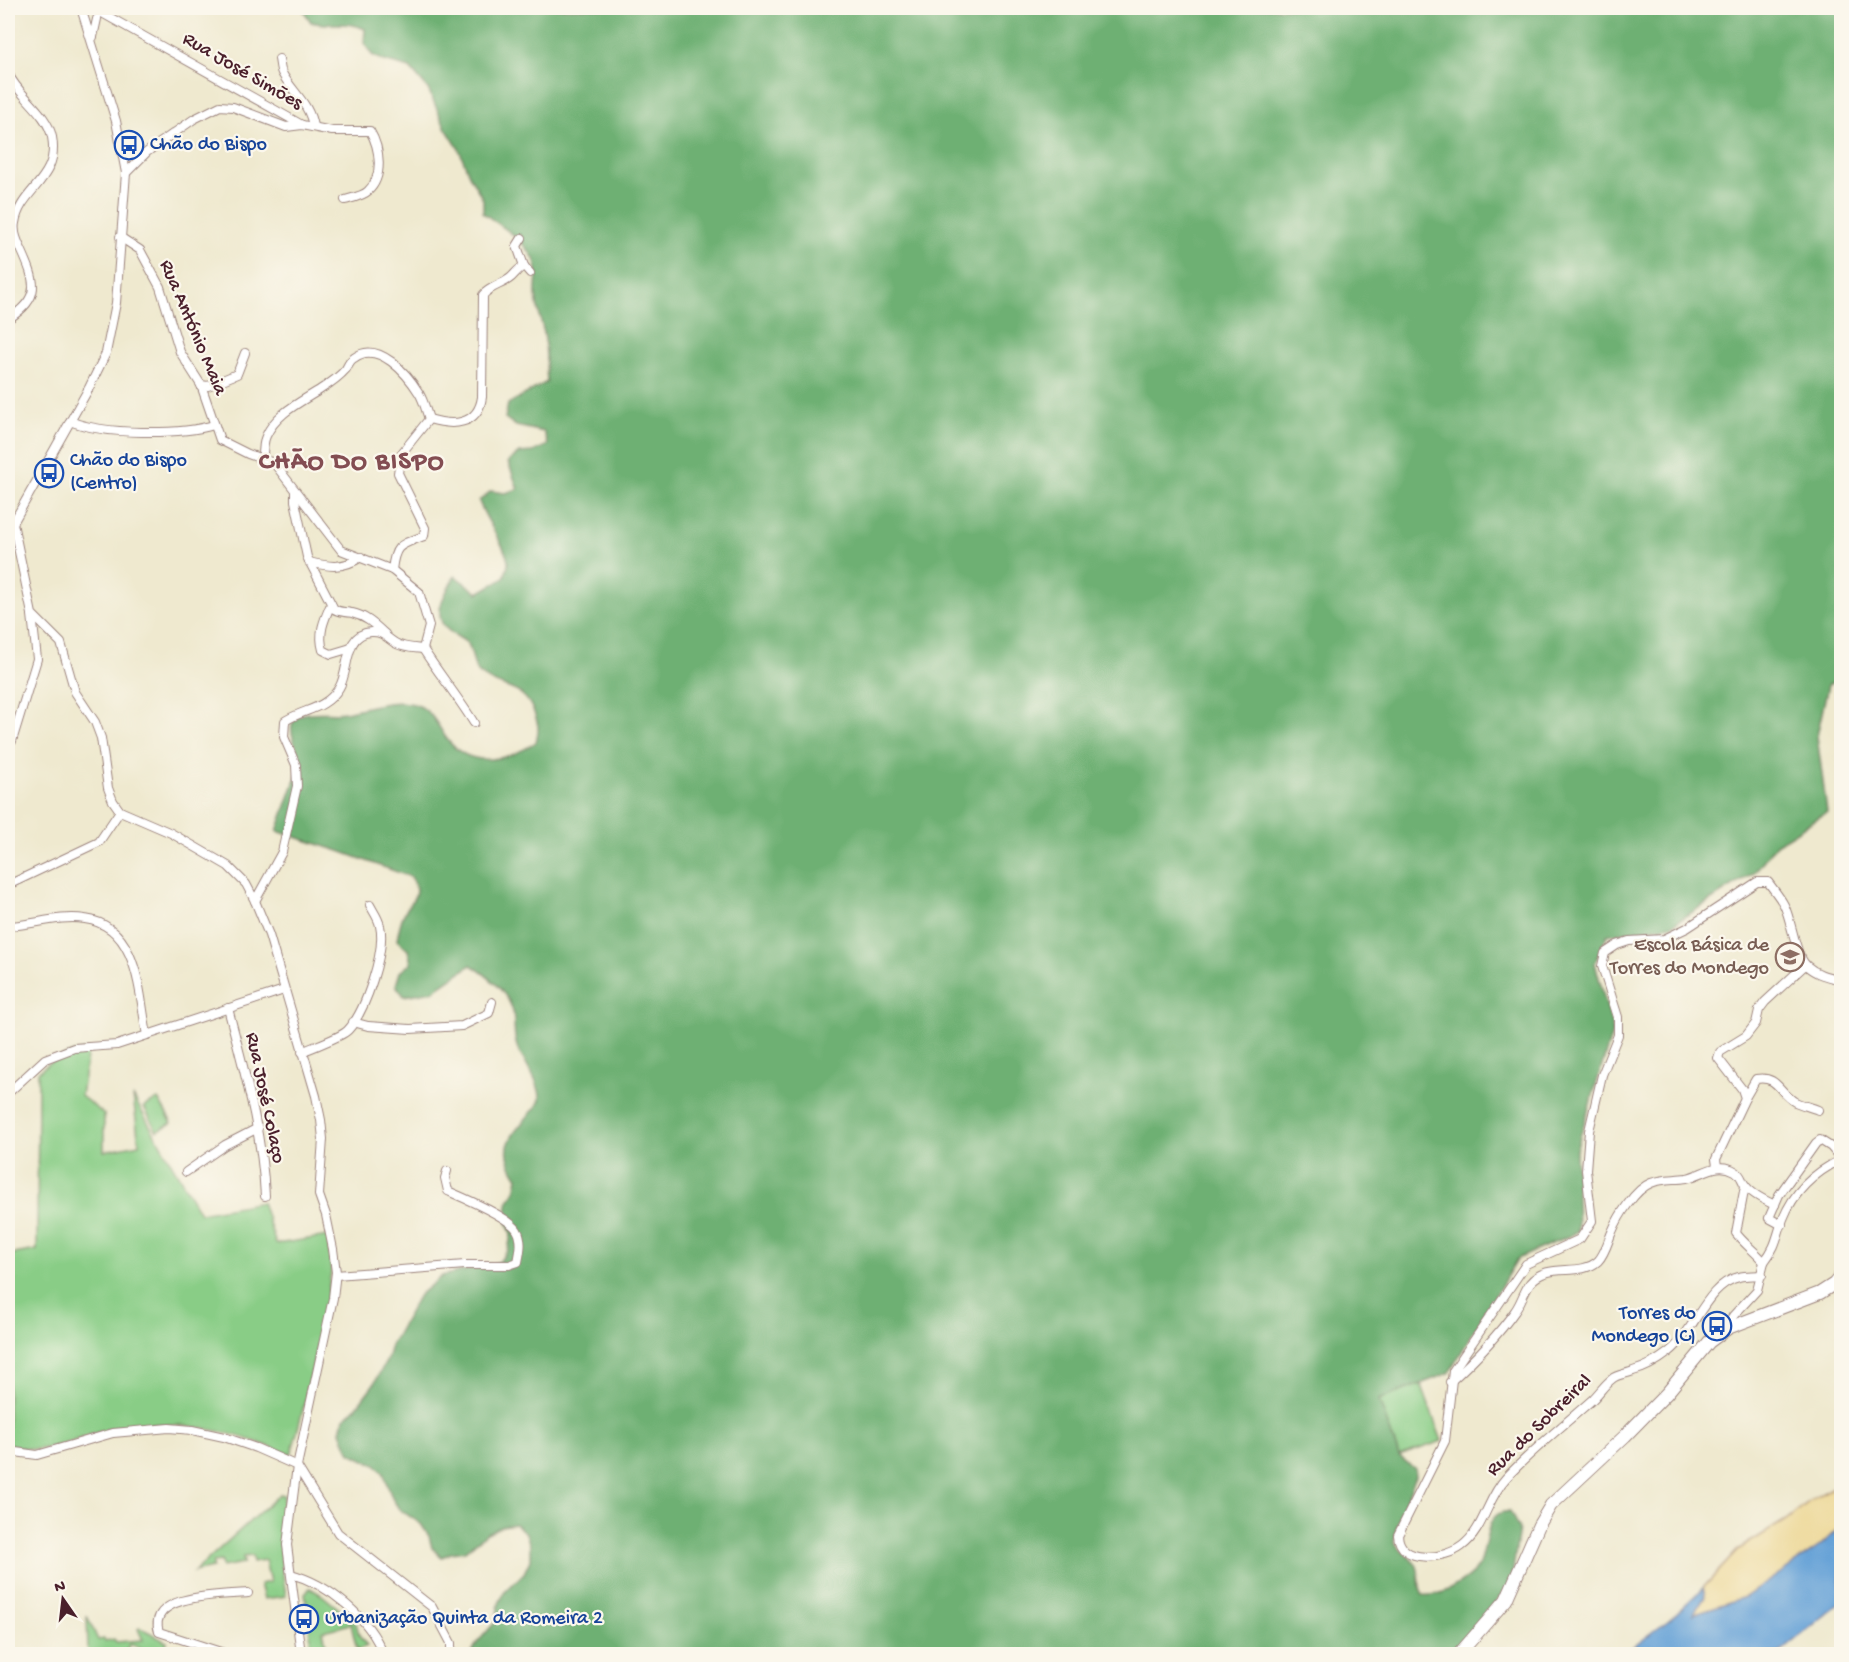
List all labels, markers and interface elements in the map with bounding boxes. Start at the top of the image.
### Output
street label: Rua José Simões [178,28,307,116]
bus stop icon: Chão do Bispo [113,129,145,161]
place label: Chão do Bispo [150,134,267,157]
street label: Rua António Maia [153,257,231,400]
district label: CHÃO DO BISPO [259,448,445,479]
place label: Chão do Bispo (Centro) [70,450,187,496]
bus stop icon: Chão do Bispo (Centro) [33,457,65,489]
place label: Escola Básica de Torres do Mondego [1609,935,1770,981]
school or university icon: Escola Básica de Torres do Mondego [1774,941,1806,973]
street label: Rua José Colaço [239,1031,289,1165]
place label: Torres do Mondego (C) [1592,1303,1696,1349]
bus stop icon: Torres do Mondego (C) [1701,1310,1733,1342]
street label: Rua do Sobreiral [1483,1370,1597,1482]
north arrow [33,1569,93,1629]
text: N [53,1577,68,1598]
bus stop icon: Urbanização Quinta da Romeira 2 [288,1603,320,1635]
place label: Urbanização Quinta da Romeira 2 [325,1608,603,1631]

